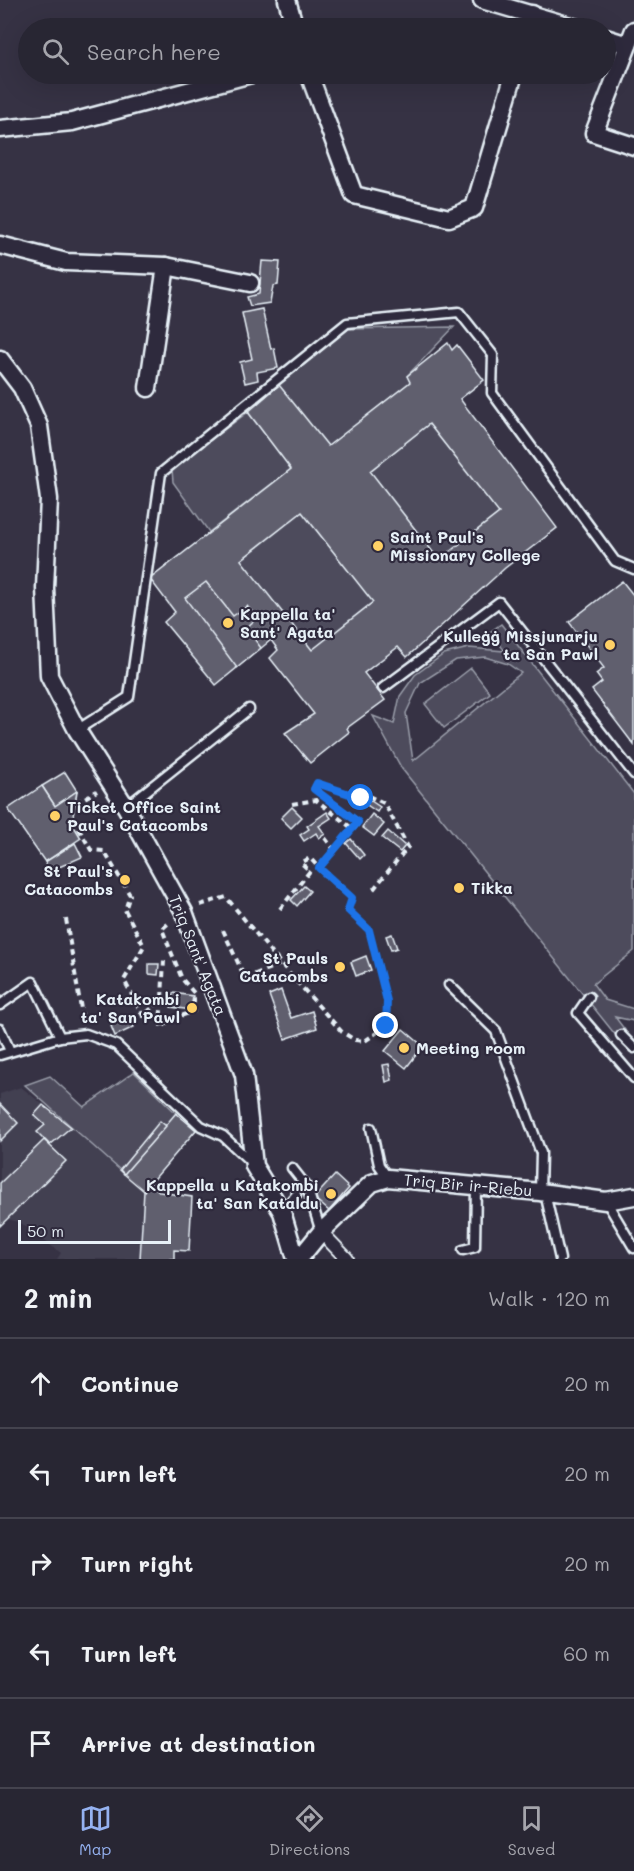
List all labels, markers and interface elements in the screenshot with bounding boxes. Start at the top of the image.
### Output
search box [18,18,616,84]
icon: search [39,35,72,68]
text: Search here [87,37,221,66]
place label: Saint Paul's Missionary College [390,526,540,565]
marker: Saint Paul's Missionary College [371,539,385,553]
place label: Kappella ta' Sant' Agata [240,603,335,642]
marker: Kappella ta' Sant' Agata [221,616,235,630]
place label: Kulleġġ Missjunarju ta San Pawl [443,625,598,664]
marker: Kulleġġ Missjunarju ta San Pawl [603,638,617,652]
route start [347,784,373,810]
place label: Ticket Office Saint Paul's Catacombs [67,796,221,835]
marker: Ticket Office Saint Paul's Catacombs [48,809,62,823]
place label: St Paul's Catacombs [24,860,113,899]
marker: St Paul's Catacombs [118,873,132,887]
place label: Tikka [471,877,513,898]
marker: Tikka [452,881,466,895]
street label: Triq Sant' Agata [165,891,232,1018]
place label: St Pauls Catacombs [239,947,328,986]
marker: St Pauls Catacombs [333,960,347,974]
place label: Katakombi ta' San Pawl [81,988,180,1027]
marker: Katakombi ta' San Pawl [185,1001,199,1015]
route end [372,1012,398,1038]
place label: Meeting room [416,1037,525,1058]
marker: Meeting room [397,1041,411,1055]
street label: Triq Bir ir-Riebu [403,1168,533,1201]
place label: Kappella u Katakombi ta' San Kataldu [146,1174,319,1213]
marker: Kappella u Katakombi ta' San Kataldu [324,1187,338,1201]
scale bar [18,1217,171,1244]
text: 50 m [27,1220,64,1241]
text: 2 min [24,1281,92,1315]
text: Walk · 120 m [488,1285,610,1311]
icon: ahead [24,1367,57,1400]
text: Continue [81,1369,179,1398]
text: 20 m [564,1370,610,1396]
icon: left [24,1457,57,1490]
text: Turn left [81,1459,177,1488]
text: 20 m [564,1460,610,1486]
icon: right [24,1547,57,1580]
text: Turn right [81,1549,193,1578]
text: 20 m [564,1550,610,1576]
icon: left [24,1637,57,1670]
text: Turn left [81,1639,177,1668]
text: 60 m [563,1640,610,1666]
icon: arrive [24,1727,57,1760]
text: Arrive at destination [81,1729,316,1758]
tab: Map [79,1802,112,1859]
tab: Directions [269,1802,350,1859]
tab: Saved [508,1802,555,1859]

